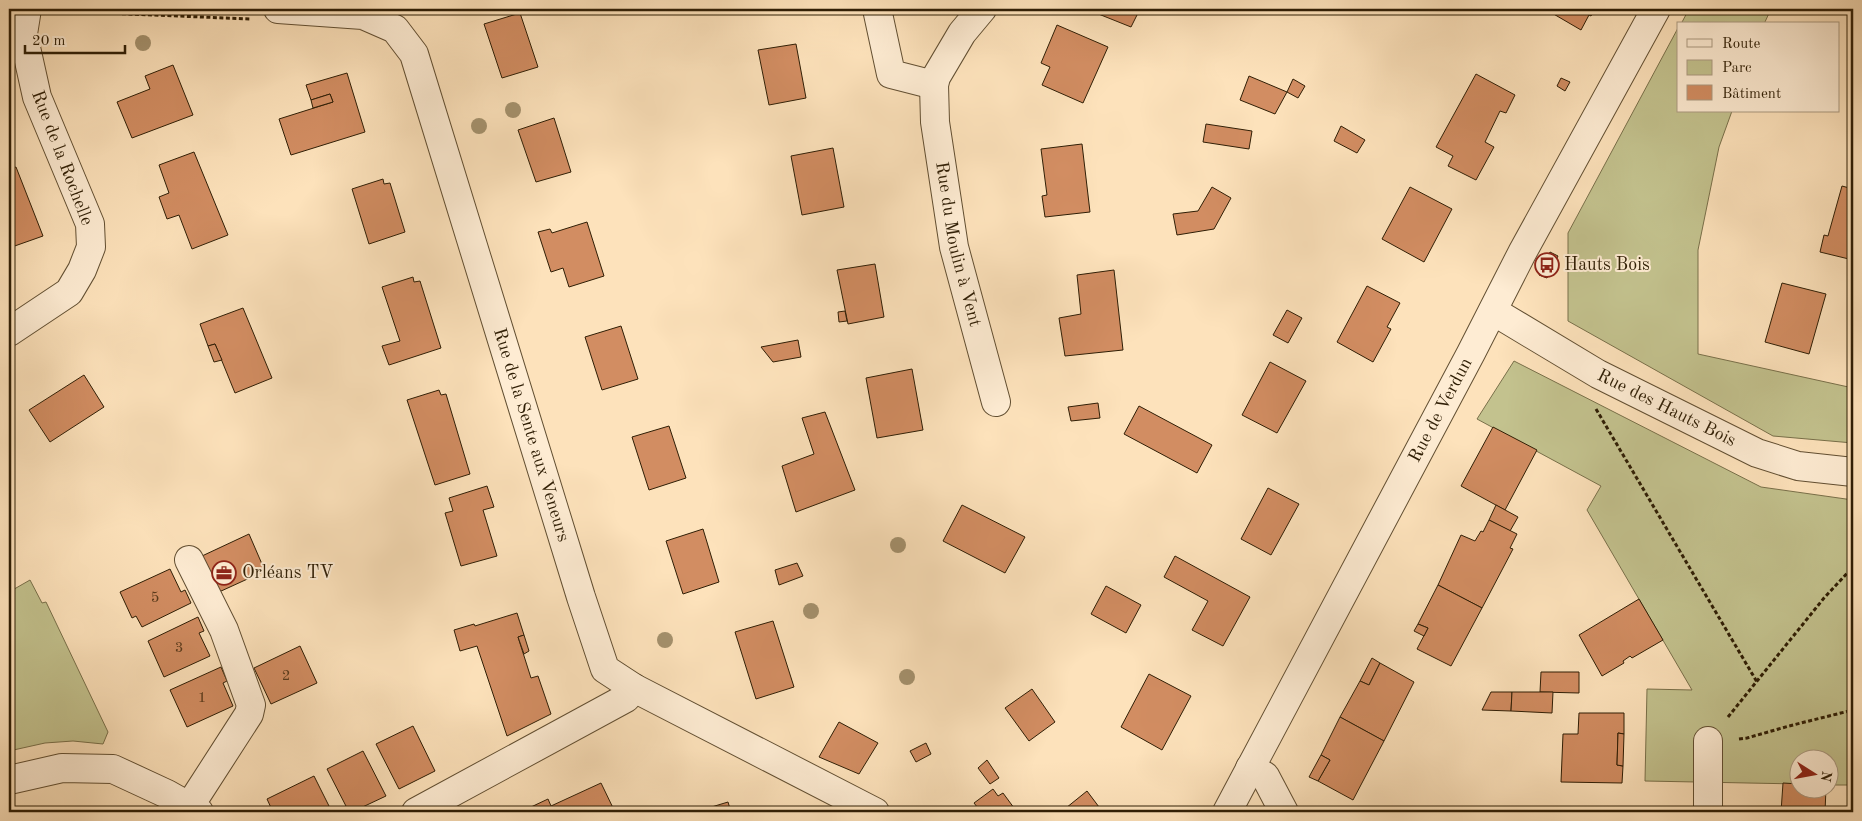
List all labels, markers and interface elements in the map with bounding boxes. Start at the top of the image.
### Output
scale bar [25,22,125,54]
legend [1677,22,1840,112]
text: 20 m [32,34,66,49]
text: Route [1722,37,1760,52]
text: Parc [1722,61,1752,76]
text: Bâtiment [1722,87,1781,102]
street label: Rue de la Rochelle [28,88,96,228]
street label: Rue du Moulin à Vent [932,160,984,329]
bus stop icon: Hauts Bois [1534,252,1560,278]
place label: Hauts Bois [1564,256,1650,274]
street label: Rue de la Sente aux Veneurs [490,326,572,544]
street label: Rue de Verdun [1406,355,1476,465]
street label: Rue des Hauts Bois [1594,366,1739,450]
office icon: Orléans TV [211,560,237,586]
place label: Orléans TV [242,564,333,582]
house number: 5 [151,591,159,606]
house number: 3 [175,641,183,656]
house number: 2 [282,669,290,684]
house number: 1 [198,691,206,706]
north arrow [1790,748,1840,798]
text: N [1818,770,1834,783]

